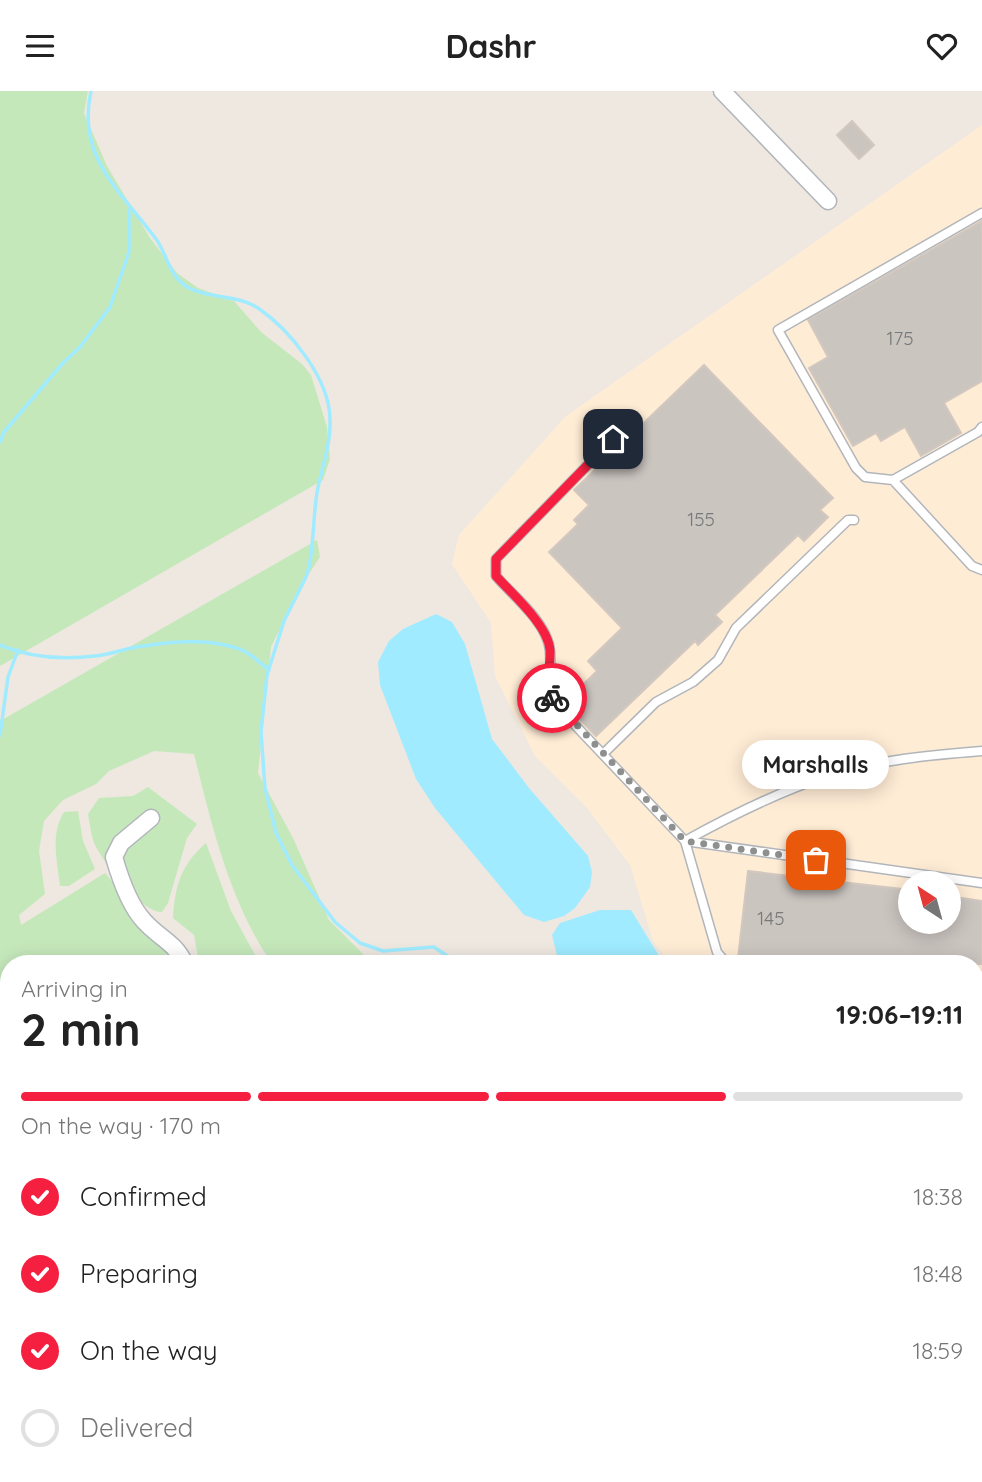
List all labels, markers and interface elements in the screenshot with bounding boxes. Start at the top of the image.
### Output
text: Dashr [445,26,537,66]
icon: menu [21,27,59,65]
icon: heart [923,27,961,65]
house number: 175 [886,326,914,350]
pin [583,409,643,469]
icon: home [594,420,632,458]
house number: 155 [687,507,715,531]
courier [517,663,587,733]
icon: bike [533,679,571,717]
callout: Marshalls [742,741,890,790]
text: Marshalls [763,750,868,779]
pin [786,830,846,890]
icon: bag [797,841,835,879]
north arrow [898,871,961,935]
map controls [898,871,961,934]
house number: 145 [757,906,785,930]
text: Arriving in [21,974,128,1003]
text: 19:06–19:11 [836,998,963,1031]
text: 2 min [21,1000,141,1058]
text: On the way · 170 m [21,1111,221,1140]
icon: check [21,1178,59,1216]
text: Confirmed [80,1180,207,1213]
text: 18:38 [913,1182,963,1211]
icon: check [21,1255,59,1293]
text: Preparing [80,1257,198,1290]
text: 18:48 [913,1259,963,1288]
icon: check [21,1332,59,1370]
text: On the way [80,1334,218,1367]
text: 18:59 [912,1336,963,1365]
text: Delivered [80,1411,193,1444]

